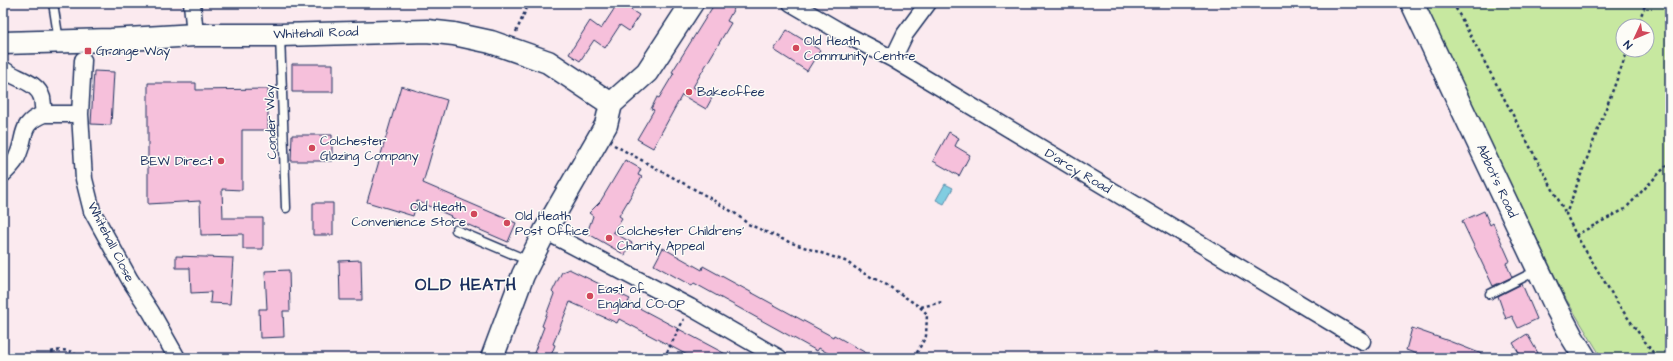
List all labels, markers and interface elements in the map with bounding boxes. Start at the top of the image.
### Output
north arrow [1615,18,1655,58]
street label: Whitehall Road [273,23,359,43]
place label: Old Heath Community Centre [804,32,916,66]
text: N [1620,37,1636,52]
place label: Grange Way [96,42,170,61]
marker: Old Heath Community Centre [791,43,801,53]
marker: Grange Way [83,46,93,56]
place label: Bakeoffee [697,83,765,101]
street label: Conder Way [261,84,282,160]
marker: Bakeoffee [684,87,694,97]
place label: Colchester Glazing Company [320,132,419,166]
street label: Abbot's Road [1472,141,1522,221]
marker: Colchester Glazing Company [307,143,317,153]
street label: D'arcy Road [1041,144,1115,199]
place label: BEW Direct [141,152,214,170]
marker: BEW Direct [216,156,226,166]
place label: Old Heath Convenience Store [352,198,467,231]
street label: Whitehall Close [83,199,139,285]
place label: Old Heath Post Office [515,207,589,240]
marker: Old Heath Convenience Store [469,209,479,219]
marker: Old Heath Post Office [502,218,512,228]
place label: Colchester Childrens' Charity Appeal [617,222,744,256]
marker: Colchester Childrens' Charity Appeal [604,233,614,243]
district label: OLD HEATH [415,273,517,297]
place label: East of England CO-OP [598,280,686,314]
marker: East of England CO-OP [585,291,595,301]

